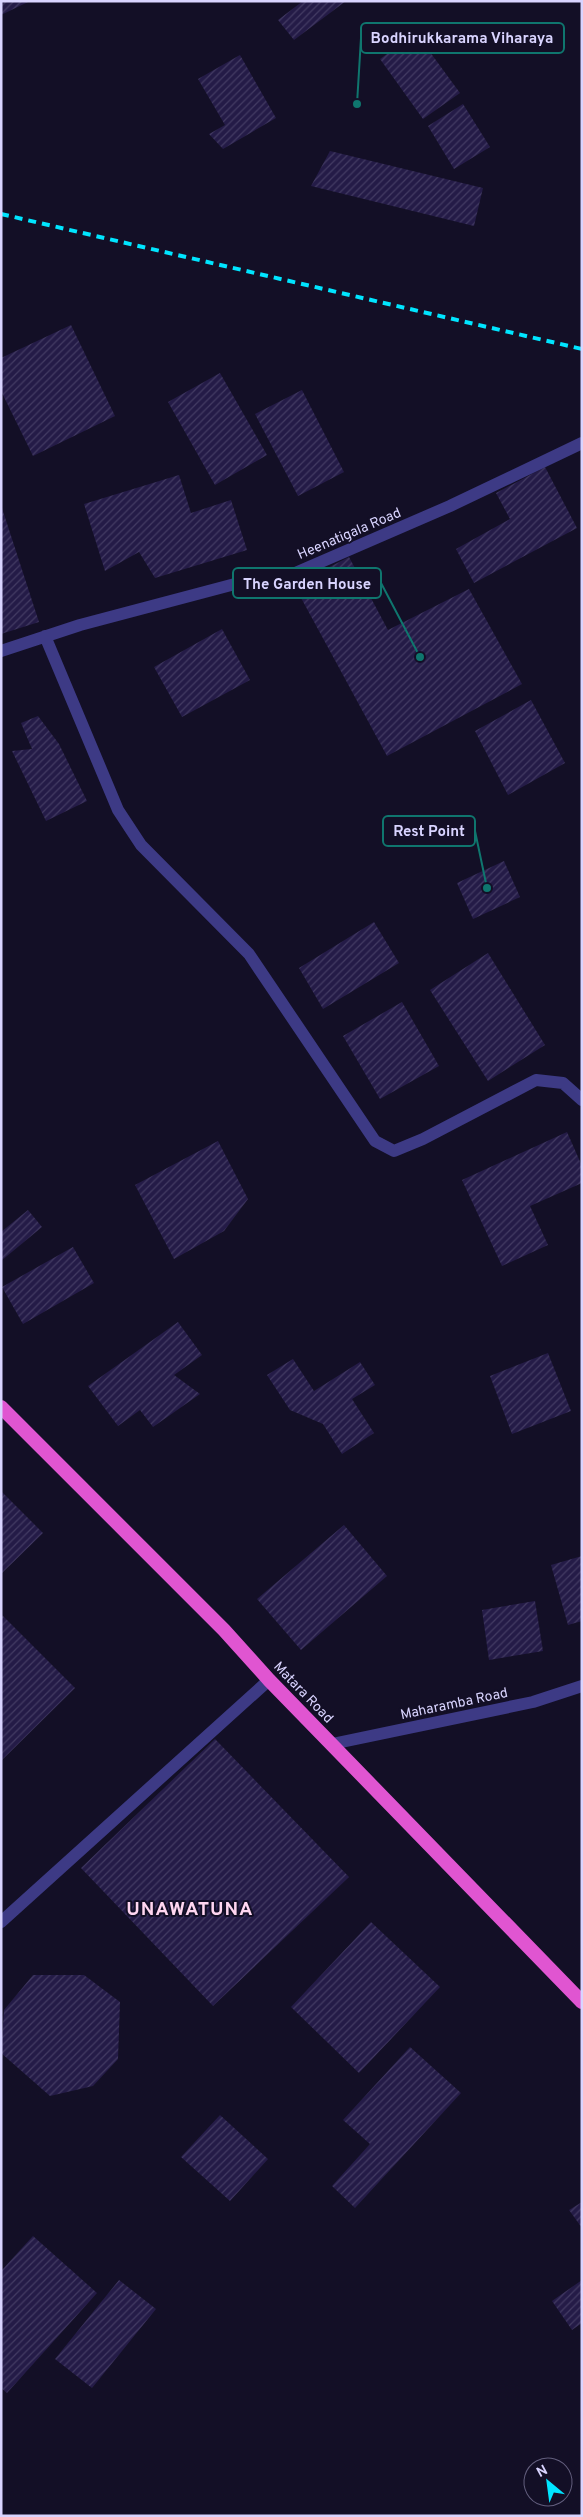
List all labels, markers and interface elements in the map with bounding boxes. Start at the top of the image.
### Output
callout: Bodhirukkarama Viharaya [361,23,564,53]
text: Bodhirukkarama Viharaya [371,30,553,49]
street label: Heenatigala Road [295,505,404,564]
callout: The Garden House [233,568,381,598]
text: The Garden House [243,576,371,595]
callout: Rest Point [383,816,475,846]
text: Rest Point [393,823,465,842]
street label: Matara Road [269,1659,336,1727]
street label: Maharamba Road [399,1685,510,1724]
district label: UNAWATUNA [126,1898,254,1922]
north arrow [523,2457,573,2507]
text: N [534,2462,551,2482]

